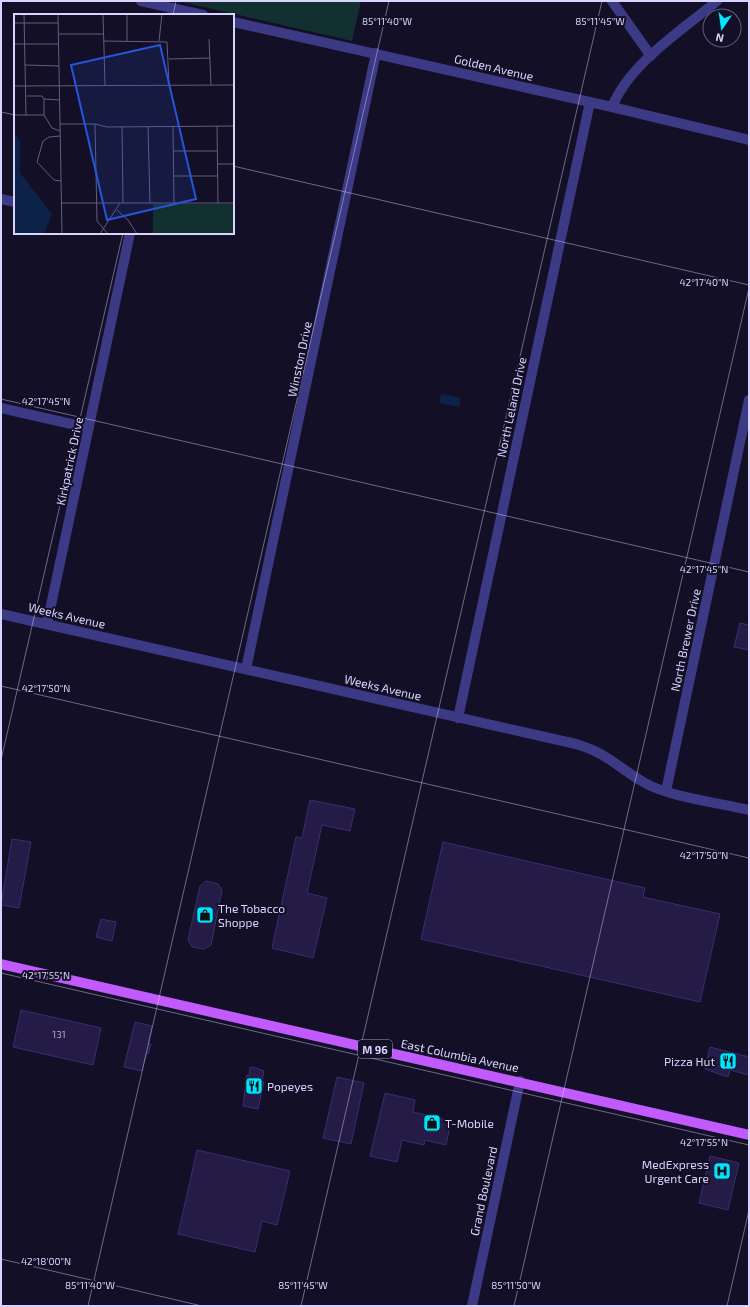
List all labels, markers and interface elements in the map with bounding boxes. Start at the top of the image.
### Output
north arrow [702,8,742,48]
inset map [14,14,234,234]
text: 85°11'40"W [362,15,413,27]
text: 85°11'45"W [575,15,625,27]
text: N [714,31,725,45]
street label: Golden Avenue [453,51,535,83]
text: 42°17'40"N [679,276,729,288]
street label: Winston Drive [284,320,314,398]
street label: North Leland Drive [494,356,528,458]
text: 42°17'45"N [22,395,70,407]
street label: Kirkpatrick Drive [53,416,85,506]
text: 42°17'45"N [680,563,728,575]
street label: North Brewer Drive [667,587,703,693]
street label: Weeks Avenue [27,599,107,631]
street label: Weeks Avenue [343,671,423,703]
text: 42°17'50"N [22,682,70,694]
text: 42°17'50"N [680,849,728,861]
place label: The Tobacco Shoppe [218,901,285,929]
shop icon: The Tobacco Shoppe [195,905,215,925]
text: 42°17'55"N [22,969,70,981]
house number: 131 [52,1028,66,1040]
street label: East Columbia Avenue [400,1036,520,1074]
road number: M 96 [358,1040,392,1058]
restaurant icon: Pizza Hut [718,1051,738,1071]
place label: Pizza Hut [664,1054,715,1068]
restaurant icon: Popeyes [244,1076,264,1096]
place label: Popeyes [267,1079,313,1093]
shop icon: T-Mobile [422,1113,442,1133]
place label: T-Mobile [445,1116,494,1130]
text: 42°17'55"N [680,1136,728,1148]
street label: Grand Boulevard [467,1145,499,1237]
place label: MedExpress Urgent Care [642,1157,709,1185]
hospital icon: MedExpress Urgent Care [712,1161,732,1181]
text: 42°18'00"N [21,1255,71,1267]
text: 85°11'40"W [65,1279,116,1291]
text: 85°11'45"W [278,1279,328,1291]
text: 85°11'50"W [491,1279,541,1291]

